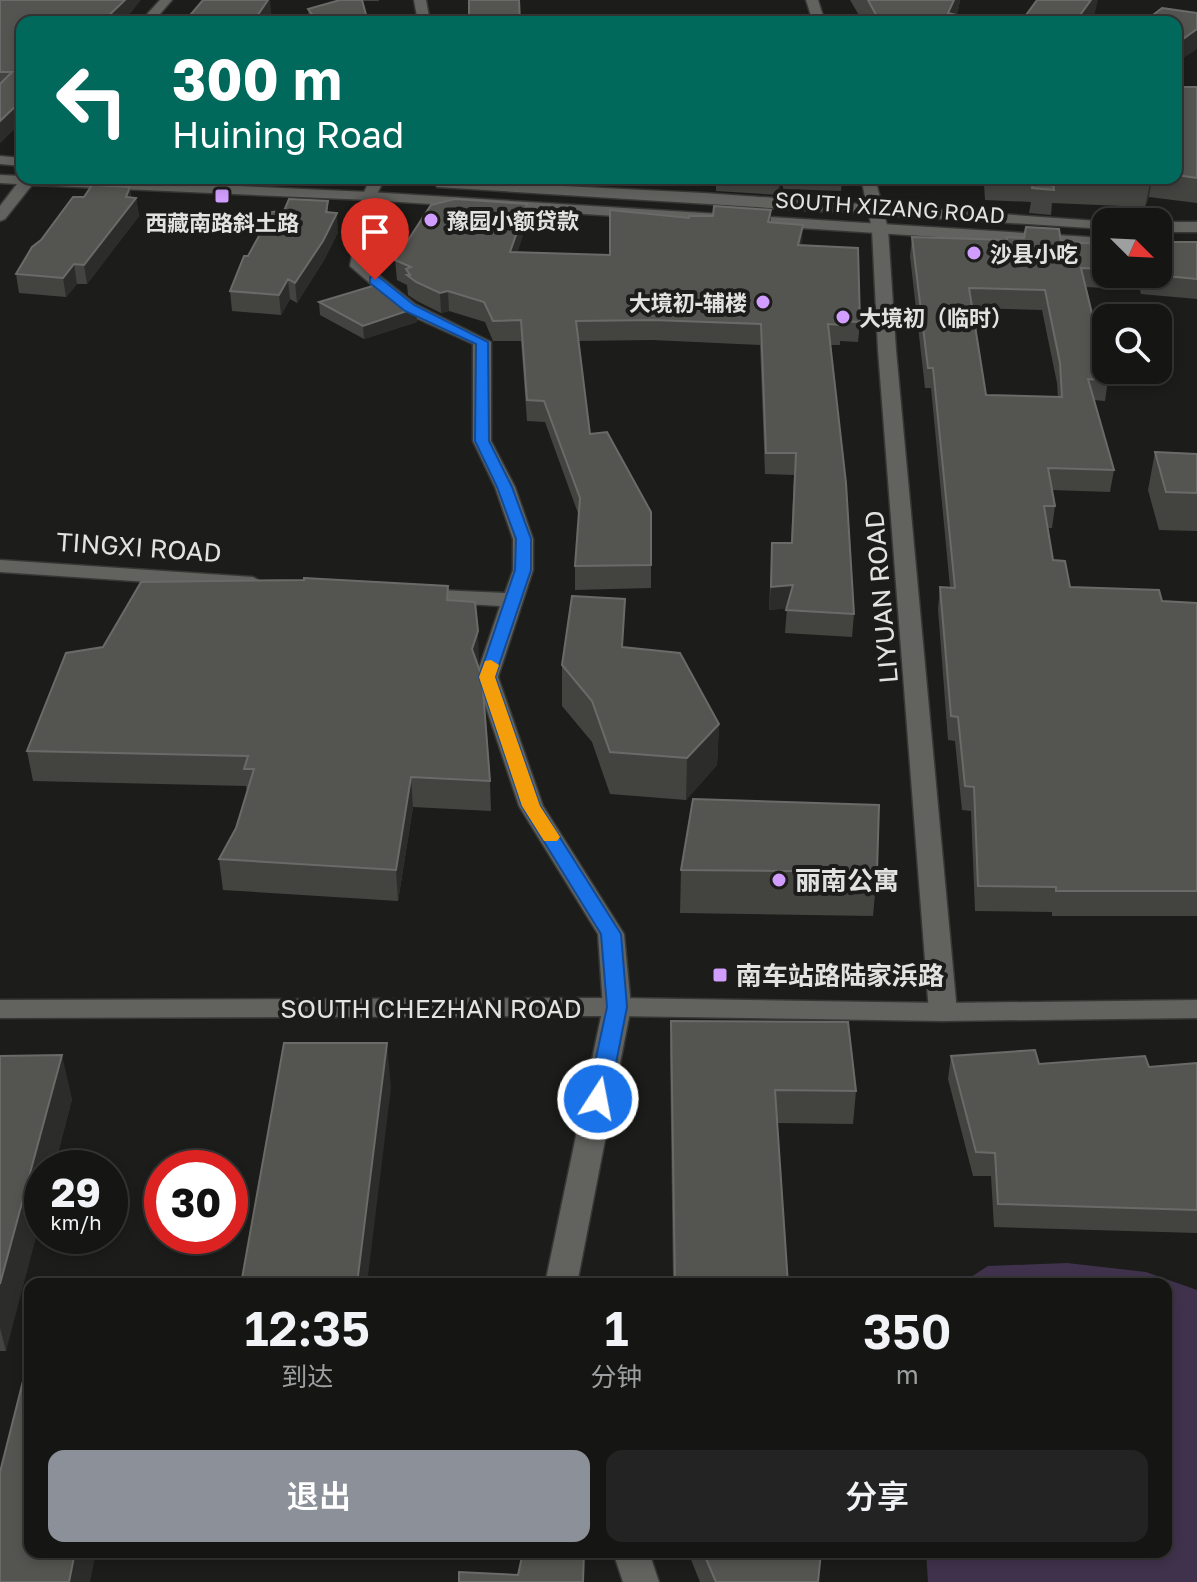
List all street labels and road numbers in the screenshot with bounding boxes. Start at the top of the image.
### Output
street label: SOUTH XIZANG ROAD [774,185,1006,229]
street label: LIYUAN ROAD [858,509,904,685]
street label: TINGXI ROAD [55,526,223,568]
street label: SOUTH CHEZHAN ROAD [280,993,582,1024]

